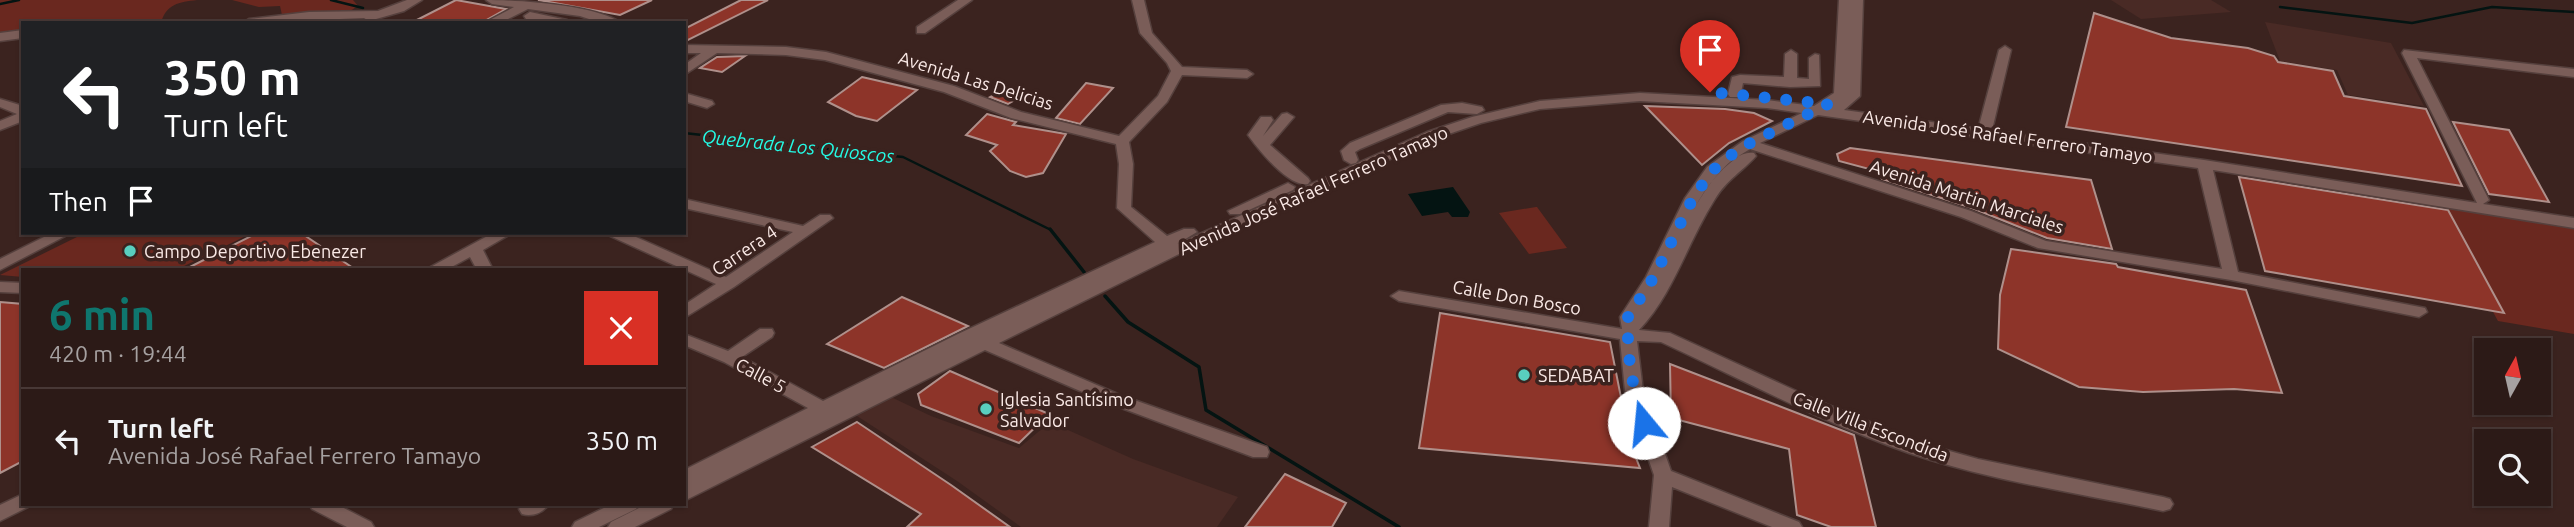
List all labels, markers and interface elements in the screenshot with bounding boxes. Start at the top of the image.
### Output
pin [1680,20,1740,92]
icon: arrive [1691,31,1729,69]
street label: Avenida Las Delicias [896,47,1056,113]
icon: left [49,49,140,140]
text: 350 m [164,49,301,104]
street label: Avenida José Rafael Ferrero Tamayo [1862,106,2154,166]
text: Turn left [164,107,288,143]
street label: Avenida José Rafael Ferrero Tamayo [1175,121,1451,259]
water label: Quebrada Los Quioscos [701,125,895,167]
street label: Avenida Martin Marciales [1868,155,2067,237]
icon: arrive [122,182,160,220]
text: Then [49,187,108,216]
street label: Carrera 4 [708,221,780,279]
place label: Campo Deportivo Ebenezer [144,241,366,261]
marker: Campo Deportivo Ebenezer [122,243,138,259]
street label: Calle Don Bosco [1451,276,1583,318]
text: 6 min [49,291,155,338]
button: close [584,291,658,365]
north arrow [2474,338,2552,415]
map controls [2474,338,2551,506]
text: 420 m · 19:44 [49,341,187,366]
street label: Calle 5 [732,354,790,396]
place label: SEDABAT [1538,365,1614,385]
marker: SEDABAT [1516,367,1532,383]
position arrow [1607,386,1681,460]
street label: Calle Villa Escondida [1791,387,1951,465]
place label: Iglesia Santísimo Salvador [1000,389,1134,430]
marker: Iglesia Santísimo Salvador [978,401,994,417]
text: Turn left [108,414,214,443]
icon: left [49,422,87,460]
text: 350 m [586,426,658,455]
button: search [2474,429,2551,506]
text: Avenida José Rafael Ferrero Tamayo [108,443,481,468]

